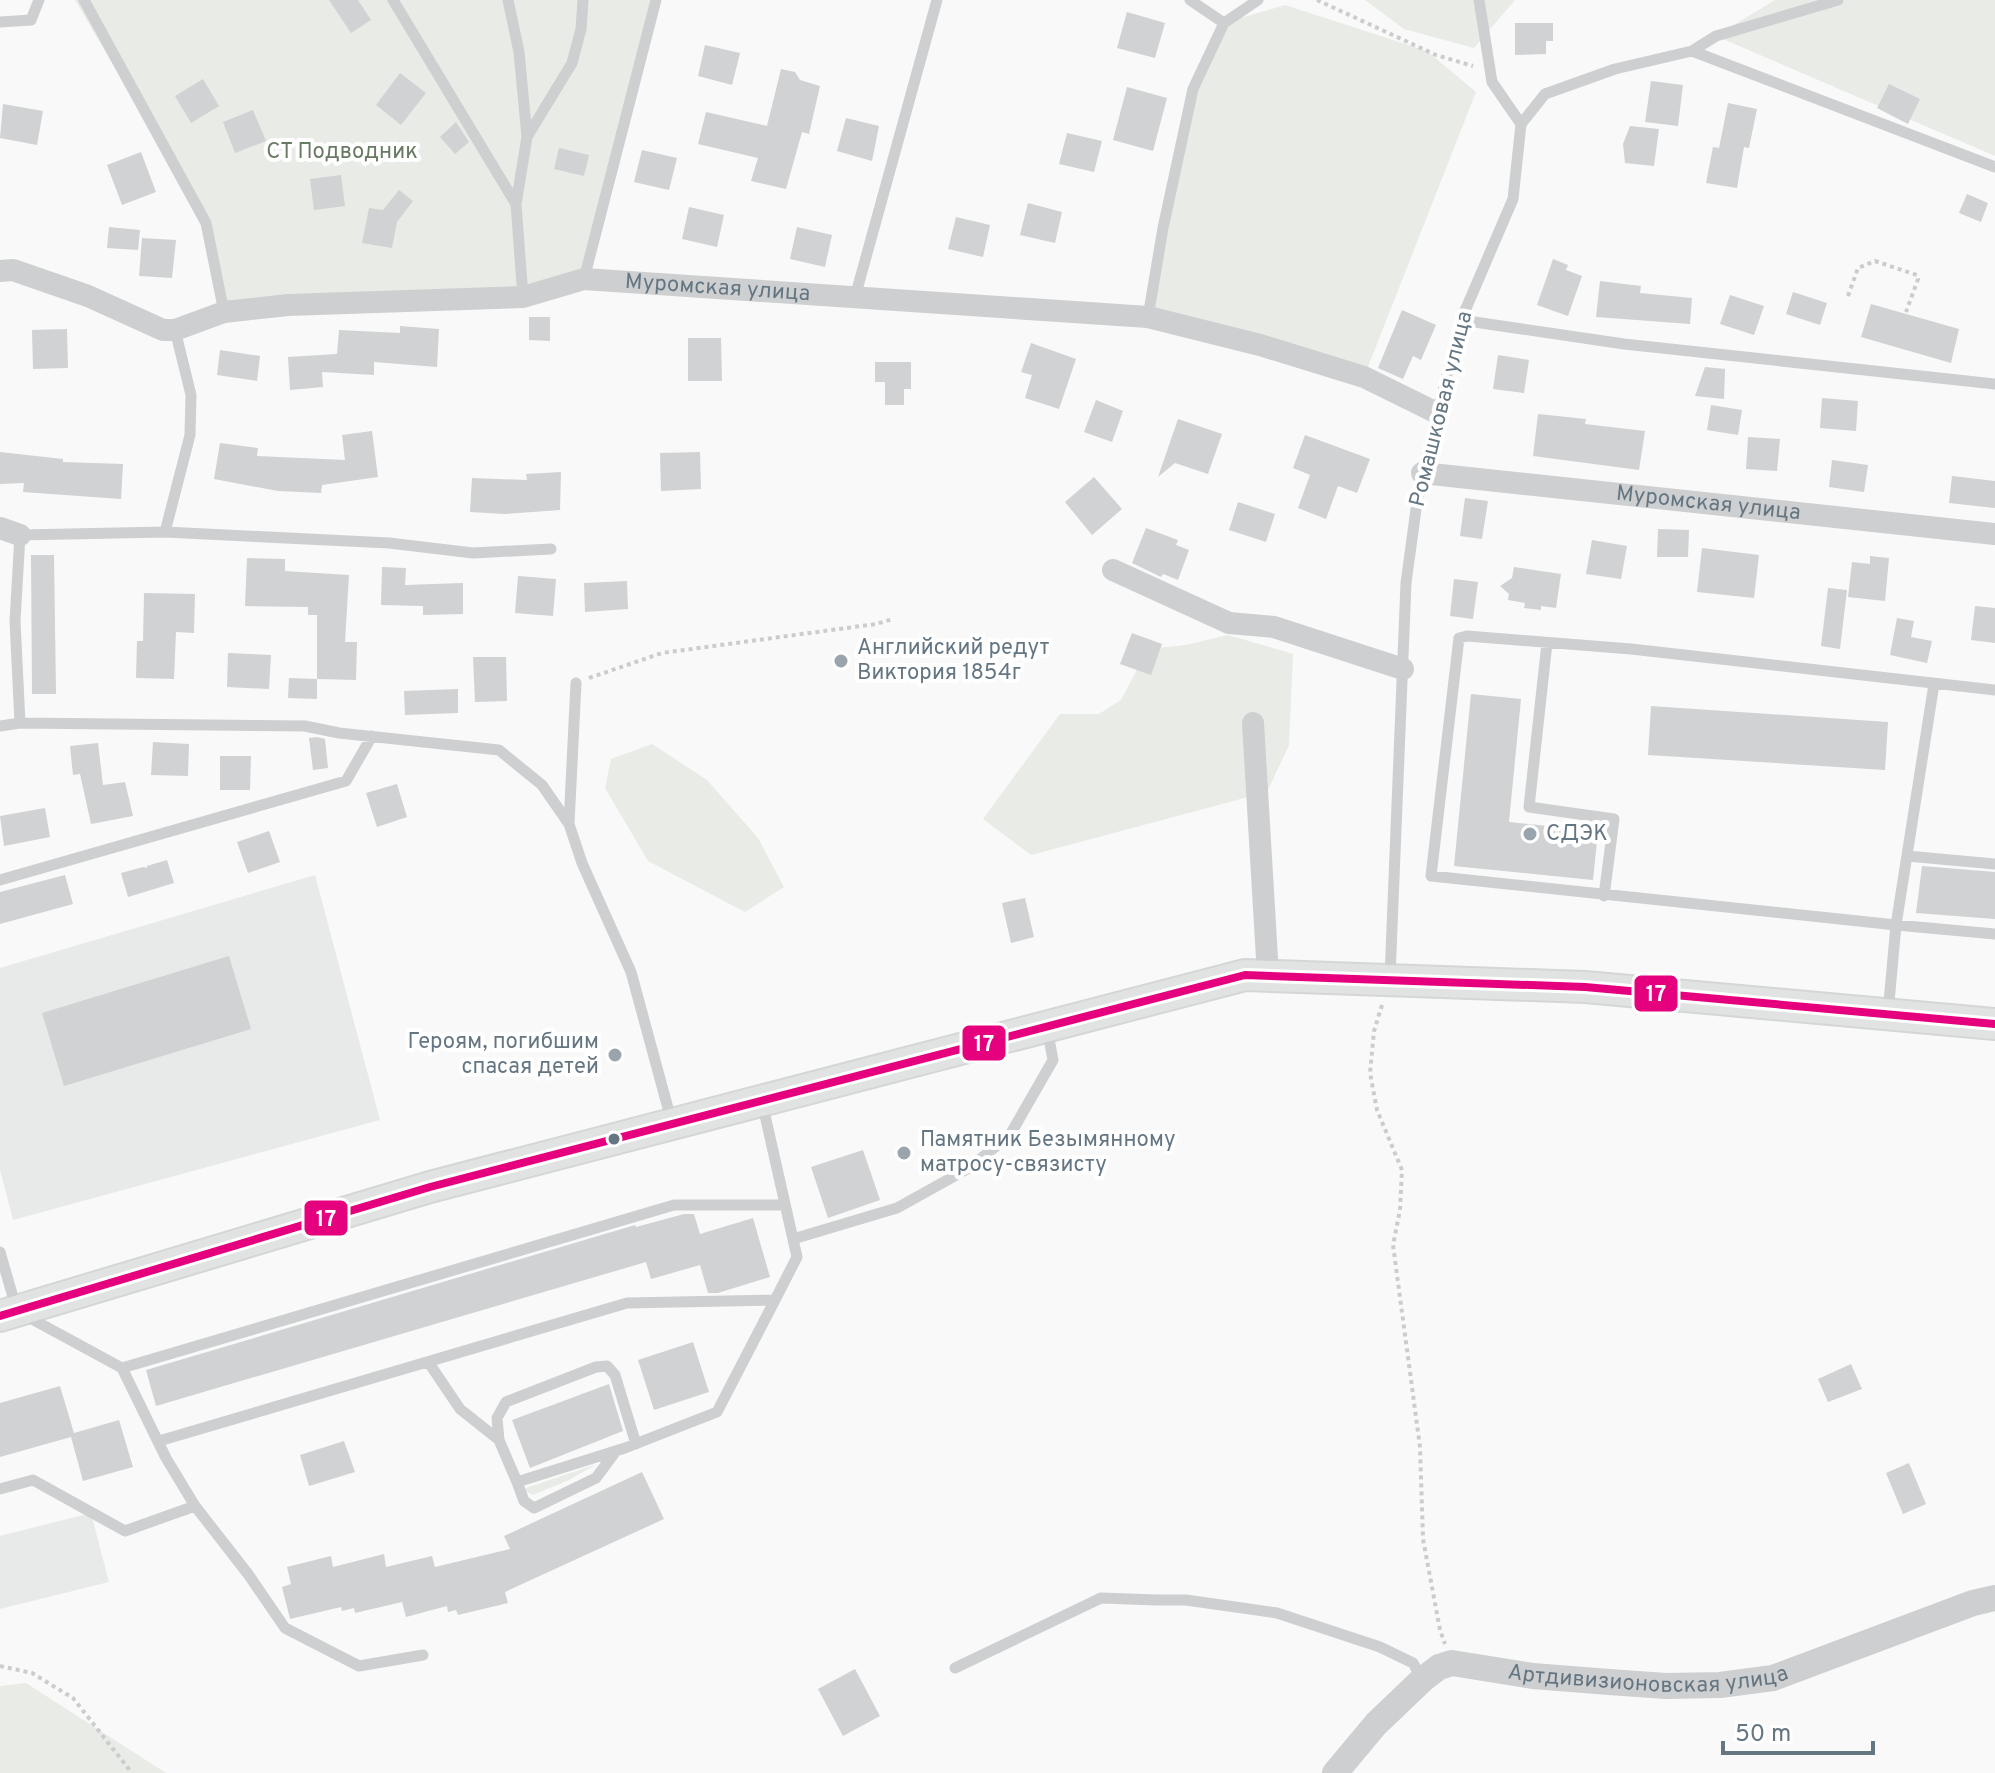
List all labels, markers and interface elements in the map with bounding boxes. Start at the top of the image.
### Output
park label: СТ Подводник [266,139,418,166]
street label: Муромская улица [624,268,811,308]
street label: Ромашковая улица [1405,308,1479,510]
street label: Муромская улица [1615,480,1802,527]
place label: Английский редут Виктория 1854г [857,635,1050,687]
marker: Английский редут Виктория 1854г [832,652,850,670]
place label: СДЭК [1546,821,1608,848]
marker: СДЭК [1521,825,1539,843]
line badge: 17 [1633,974,1679,1013]
text: 17 [1646,982,1666,1009]
line badge: 17 [961,1024,1007,1062]
place label: Героям, погибшим спасая детей [408,1029,599,1081]
text: 17 [974,1032,994,1059]
marker: Героям, погибшим спасая детей [606,1046,624,1064]
place label: Памятник Безымянному матросу-связисту [920,1127,1176,1179]
unlabelled marker [606,1131,622,1147]
marker: Памятник Безымянному матросу-связисту [895,1144,913,1162]
line badge: 17 [303,1199,349,1237]
text: 17 [316,1207,336,1234]
street label: Артдивизионовская улица [1506,1659,1792,1700]
scale bar [1723,1705,1873,1755]
text: 50 m [1735,1720,1791,1750]

